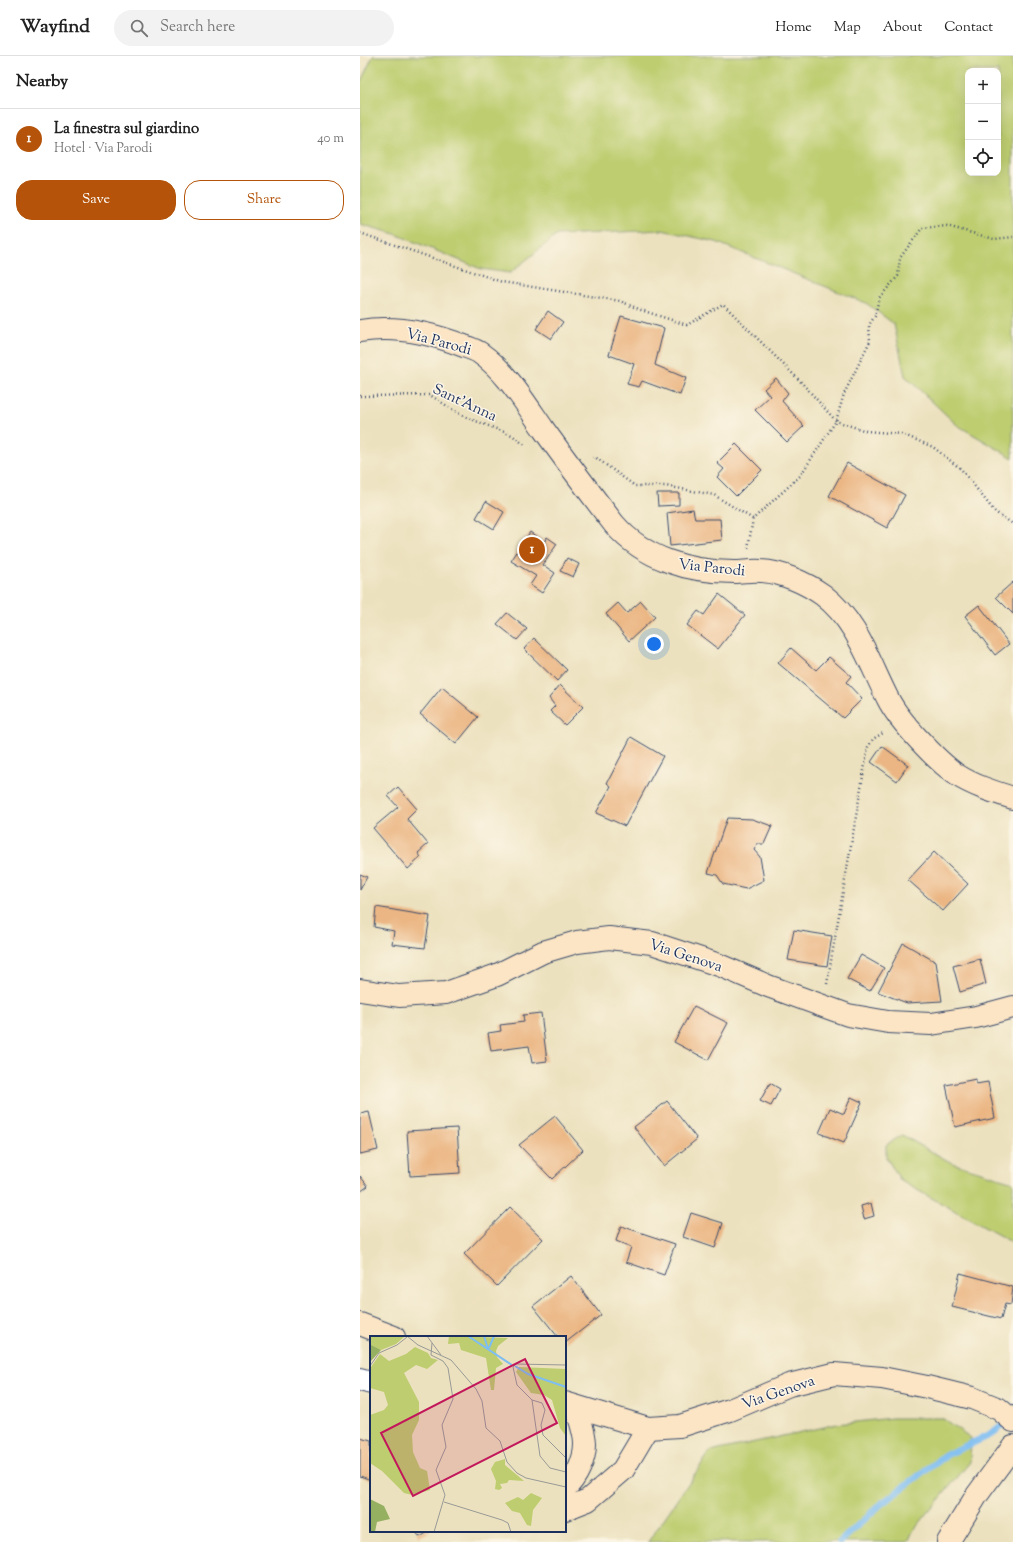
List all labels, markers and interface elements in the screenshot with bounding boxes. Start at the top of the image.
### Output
search box [114,10,394,46]
text: Wayfind [20,14,90,41]
icon: search [128,17,150,39]
text: Search here [160,17,235,38]
text: Home [775,18,812,38]
text: Map [834,18,861,38]
text: About [883,18,922,38]
text: Contact [944,18,993,38]
map controls [965,68,1001,176]
button: + [965,68,1001,104]
text: Nearby [16,70,68,94]
button: − [965,104,1001,140]
text: La finestra sul giardino [54,119,199,140]
text: 1 [27,130,31,148]
text: 40 m [317,130,344,148]
text: Hotel · Via Parodi [54,140,152,158]
button: locate [965,140,1001,176]
button: Save [16,180,176,220]
button: Share [184,180,344,220]
street label: Via Parodi [403,324,474,361]
street label: Sant'Anna [429,379,500,427]
pin: 1 [519,535,545,565]
street label: Via Parodi [677,555,746,582]
your location [644,634,664,654]
street label: Via Genova [646,935,725,978]
inset map [370,1336,566,1532]
street label: Via Genova [739,1371,818,1416]

